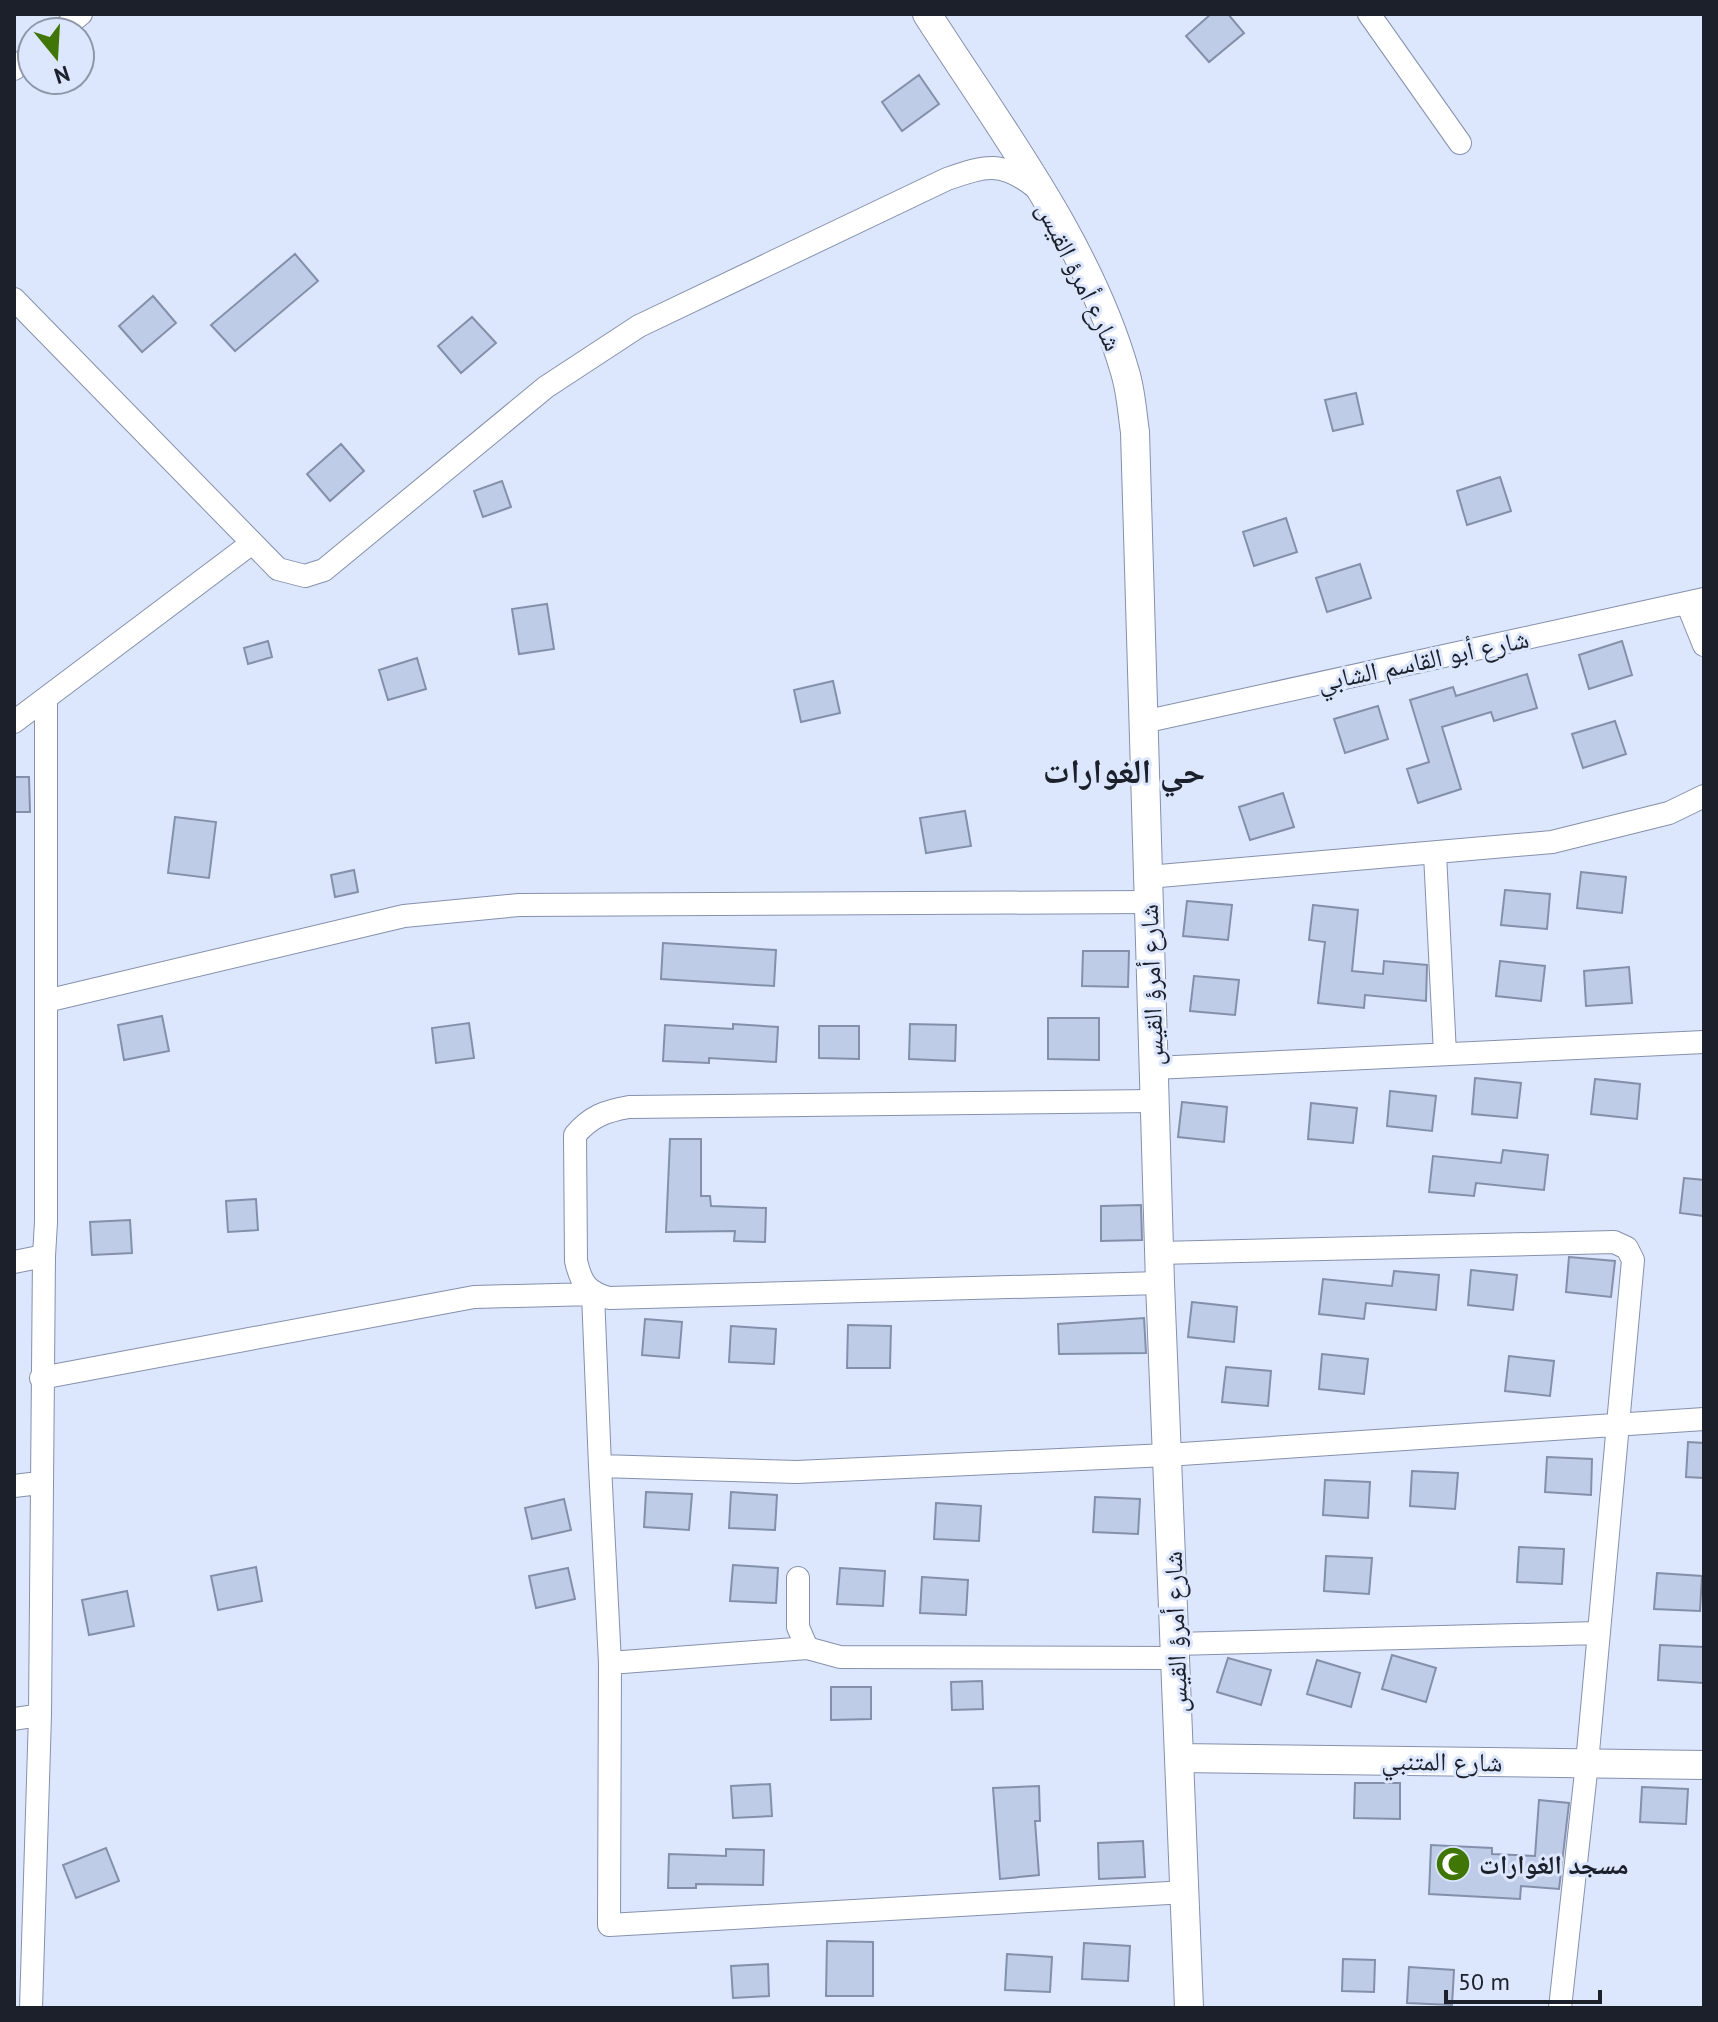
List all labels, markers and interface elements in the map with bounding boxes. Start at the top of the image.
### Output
north arrow [16,16,96,96]
text: N [51,59,73,91]
street label: شارع أمرؤ القيس [1030,196,1130,356]
street label: شارع أبو القاسم الشابي [1314,621,1533,703]
district label: حي الغوارات [1043,748,1205,798]
street label: شارع أمرؤ القيس [1132,904,1170,1066]
street label: شارع أمرؤ القيس [1156,1551,1194,1713]
street label: شارع المتنبي [1381,1743,1503,1783]
mosque icon: مسجد الغوارات [1434,1845,1472,1883]
place label: مسجد الغوارات [1479,1848,1629,1881]
scale bar [1446,1954,1600,2004]
text: 50 m [1458,1966,1510,1997]

